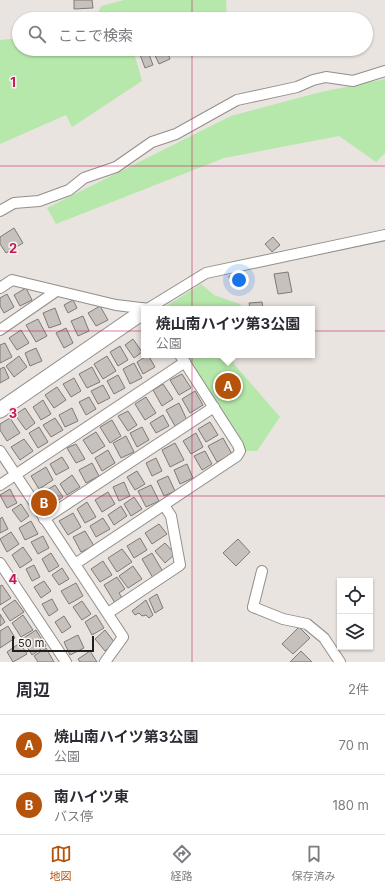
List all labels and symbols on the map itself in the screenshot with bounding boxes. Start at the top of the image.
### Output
text: 1 [10,74,16,90]
text: 2 [9,240,17,256]
your location [229,270,249,290]
pin: A [215,371,241,401]
text: 3 [9,405,17,421]
pin: B [31,488,57,518]
text: 4 [9,571,18,587]
scale bar [12,634,94,653]

